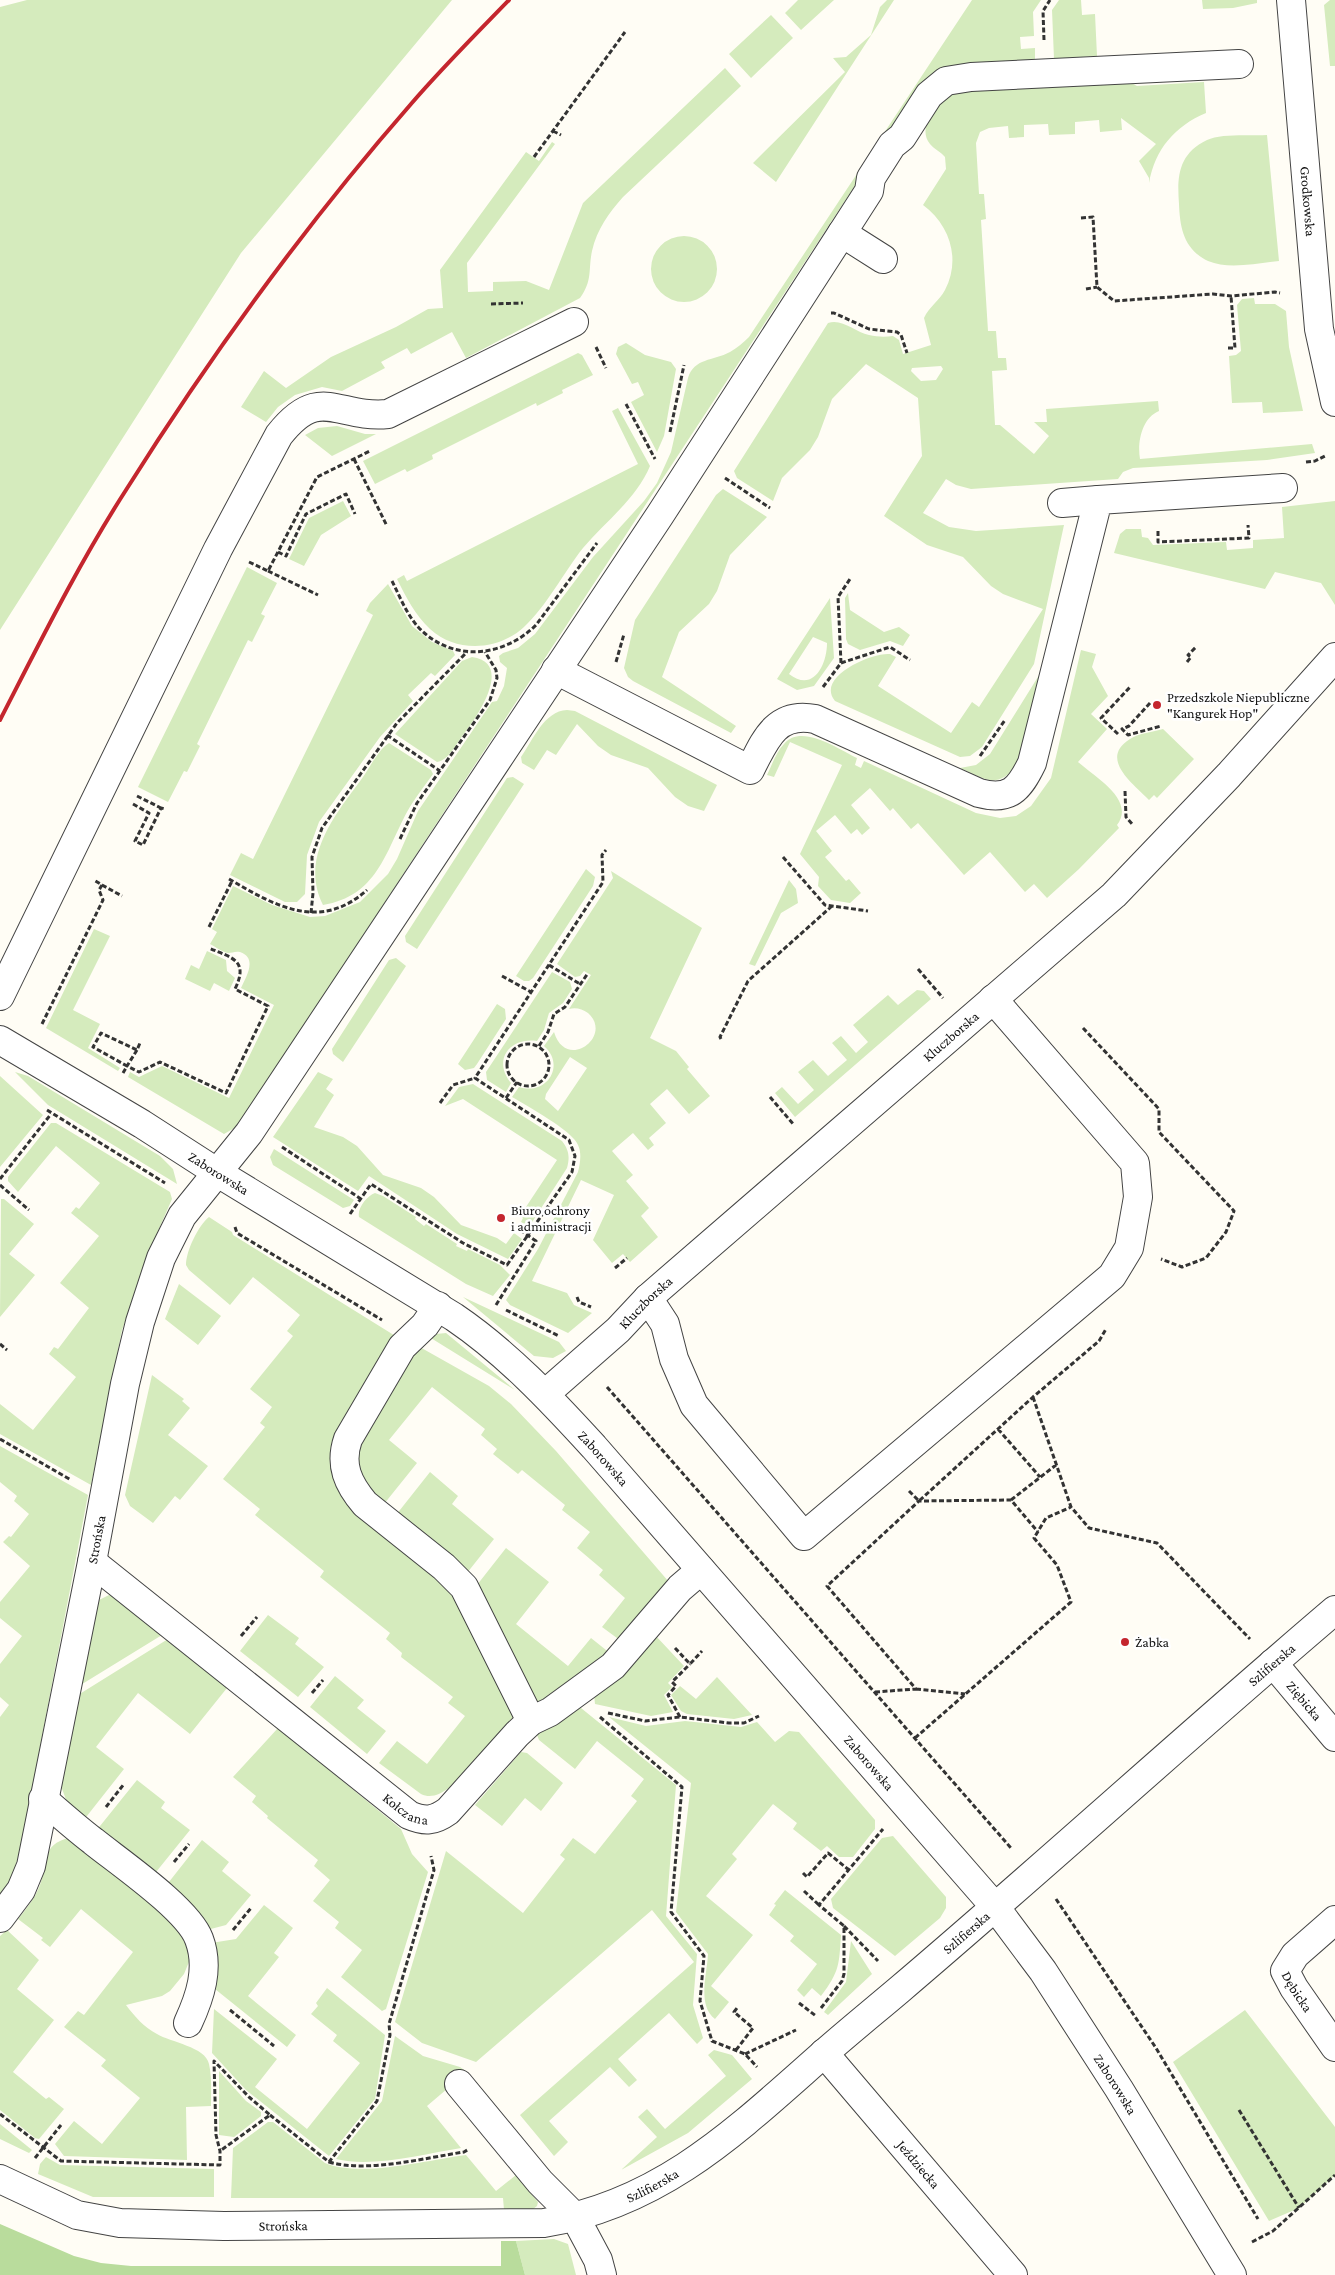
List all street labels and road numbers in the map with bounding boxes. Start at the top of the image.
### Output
street label: Grodkowska [1297,166,1319,237]
street label: Kluczborska [919,1007,982,1065]
street label: Zaborowska [185,1148,252,1198]
street label: Kluczborska [615,1272,676,1332]
street label: Zaborowska [575,1427,632,1489]
street label: Strońska [84,1513,109,1565]
street label: Szlifierska [1245,1640,1299,1689]
street label: Ziębicka [1283,1677,1326,1724]
street label: Zaborowska [841,1732,898,1794]
street label: Kołczana [380,1789,429,1828]
street label: Szlifierska [939,1907,993,1957]
street label: Dębicka [1279,1968,1316,2015]
street label: Zaborowska [1091,2051,1141,2118]
street label: Jeździecka [892,2135,944,2192]
street label: Szlifierska [624,2165,682,2206]
street label: Strońska [259,2217,308,2234]

